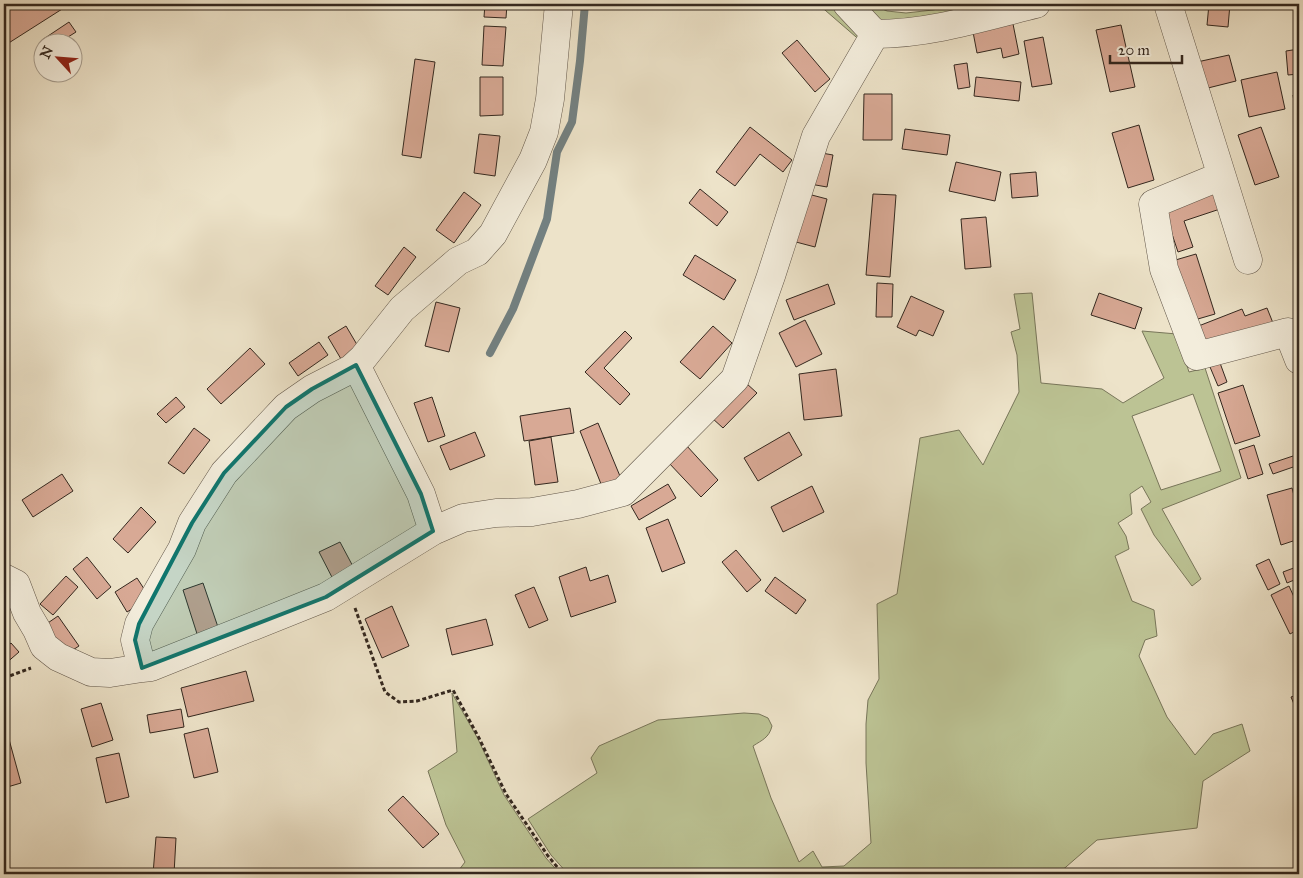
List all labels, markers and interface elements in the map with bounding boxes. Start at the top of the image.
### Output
north arrow [32,32,82,82]
scale bar [1110,32,1183,64]
text: 20 m [1118,41,1150,59]
text: N [37,43,57,62]

